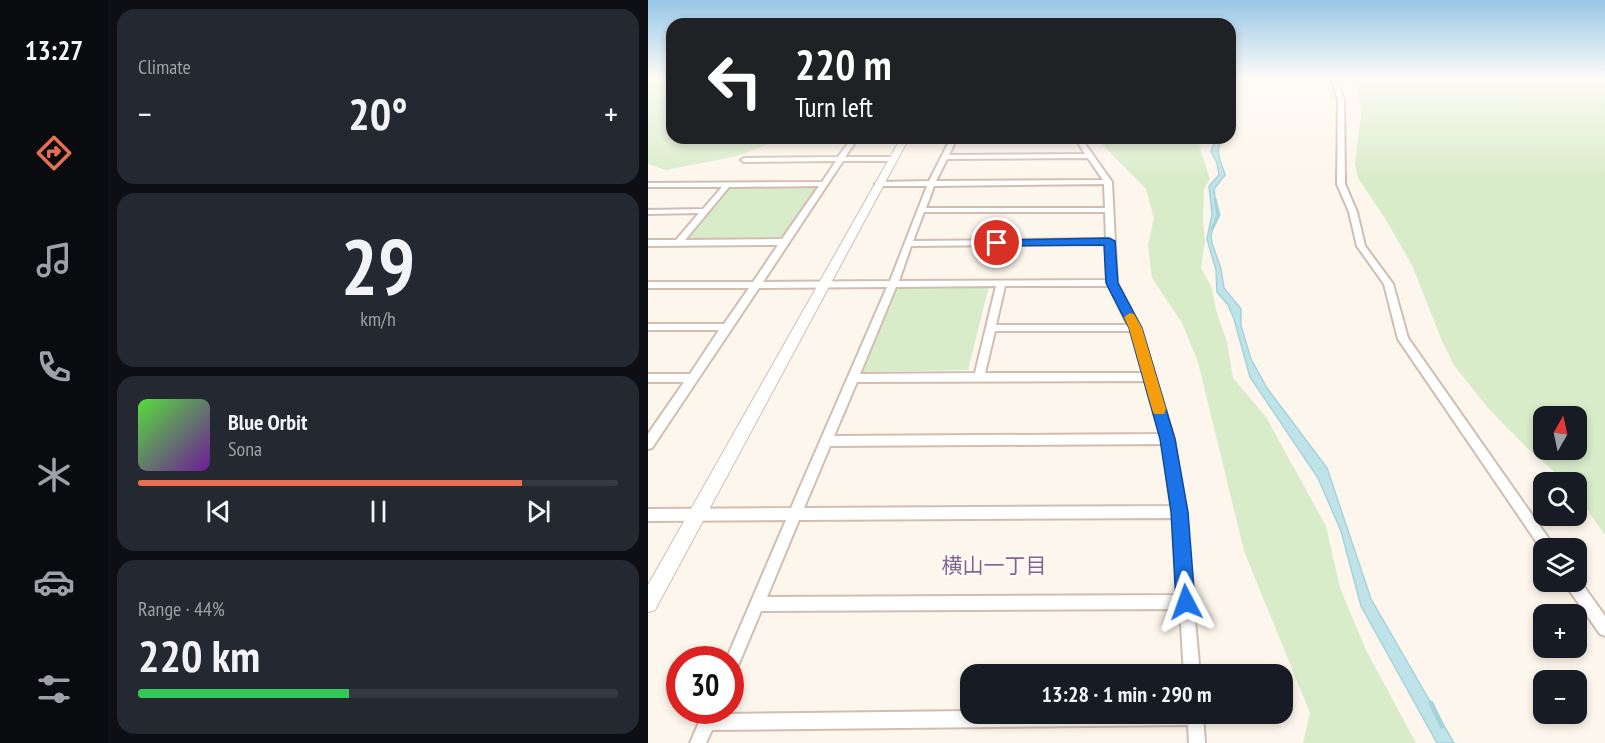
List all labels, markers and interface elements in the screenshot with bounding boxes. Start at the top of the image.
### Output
text: 13:27 [25,33,83,67]
text: 220 m [795,37,892,92]
icon: left [696,42,774,120]
text: Climate [138,54,191,80]
text: 20° [348,84,408,142]
text: Turn left [795,90,873,124]
text: − [138,92,152,135]
text: + [604,92,618,135]
icon: directions [33,132,75,174]
text: 29 [341,216,415,317]
pin [971,217,1022,268]
icon: arrive [980,226,1013,259]
icon: music [33,239,75,281]
text: km/h [360,306,396,332]
icon: phone [33,346,75,388]
north arrow [1533,406,1587,460]
map controls [1533,406,1587,724]
text: Blue Orbit [228,408,307,436]
text: Sona [228,436,262,462]
icon: climate [33,454,75,496]
button: search [1533,472,1587,526]
icon: previous [202,495,235,528]
icon: pause [362,495,395,528]
icon: next [522,495,555,528]
button: layers [1533,538,1587,592]
district label: 横山一丁目 [942,552,1047,579]
icon: car [33,561,75,603]
position arrow [1154,570,1218,634]
text: Range · 44% [138,596,225,622]
button: + [1533,604,1587,658]
text: 220 km [138,626,260,684]
speed limit sign: 30 [666,646,744,724]
icon: filters [33,668,75,710]
button: − [1533,670,1587,724]
text: 13:28 · 1 min · 290 m [1041,680,1212,708]

